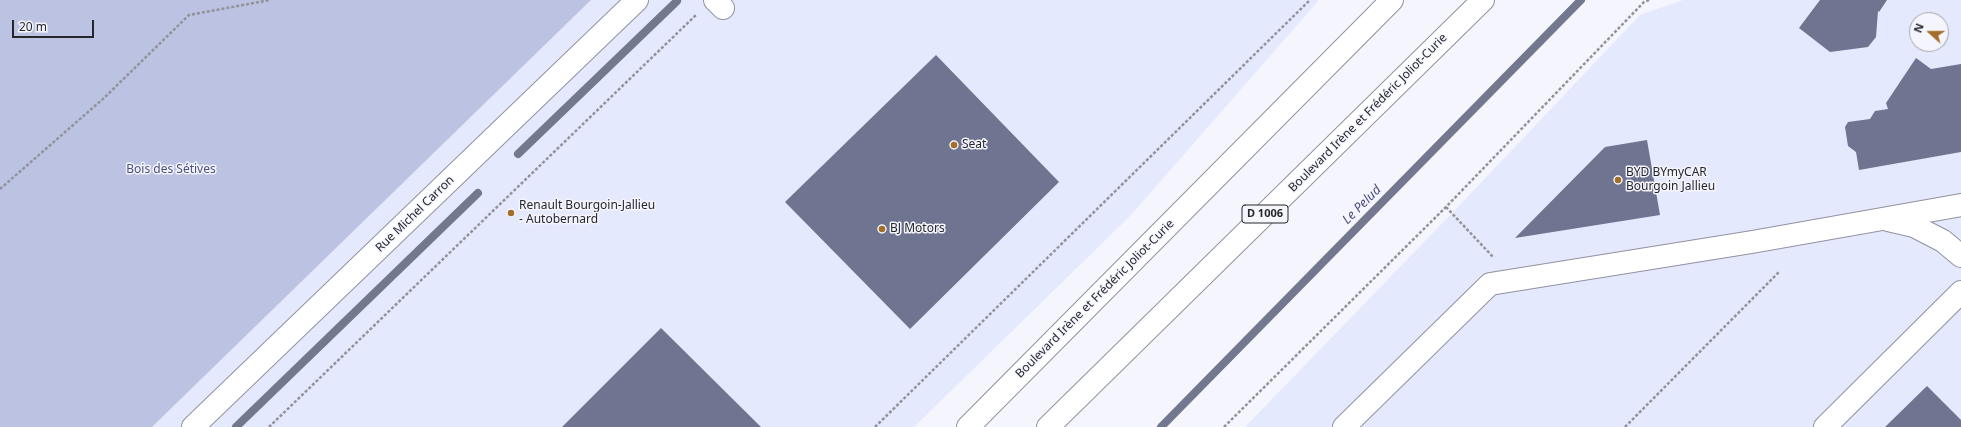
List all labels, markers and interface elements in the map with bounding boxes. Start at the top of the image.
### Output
scale bar [14,12,96,38]
north arrow [1909,12,1949,52]
text: 20 m [19,18,47,35]
text: N [1910,21,1927,35]
street label: Boulevard Irène et Frédéric Joliot-Curie [1286,31,1450,195]
place label: Seat [962,138,986,152]
marker: Seat [949,140,959,150]
park label: Bois des Sétives [126,163,216,177]
place label: BYD BYmyCAR Bourgoin Jallieu [1626,166,1715,194]
street label: Rue Michel Carron [373,173,457,255]
marker: BYD BYmyCAR Bourgoin Jallieu [1613,175,1623,185]
water label: Le Pelud [1339,182,1385,228]
place label: Renault Bourgoin-Jallieu - Autobernard [519,199,655,227]
road number: D 1006 [1242,205,1288,223]
marker: Renault Bourgoin-Jallieu - Autobernard [506,208,516,218]
street label: Boulevard Irène et Frédéric Joliot-Curie [1013,217,1177,381]
place label: BJ Motors [890,222,945,236]
marker: BJ Motors [877,224,887,234]

